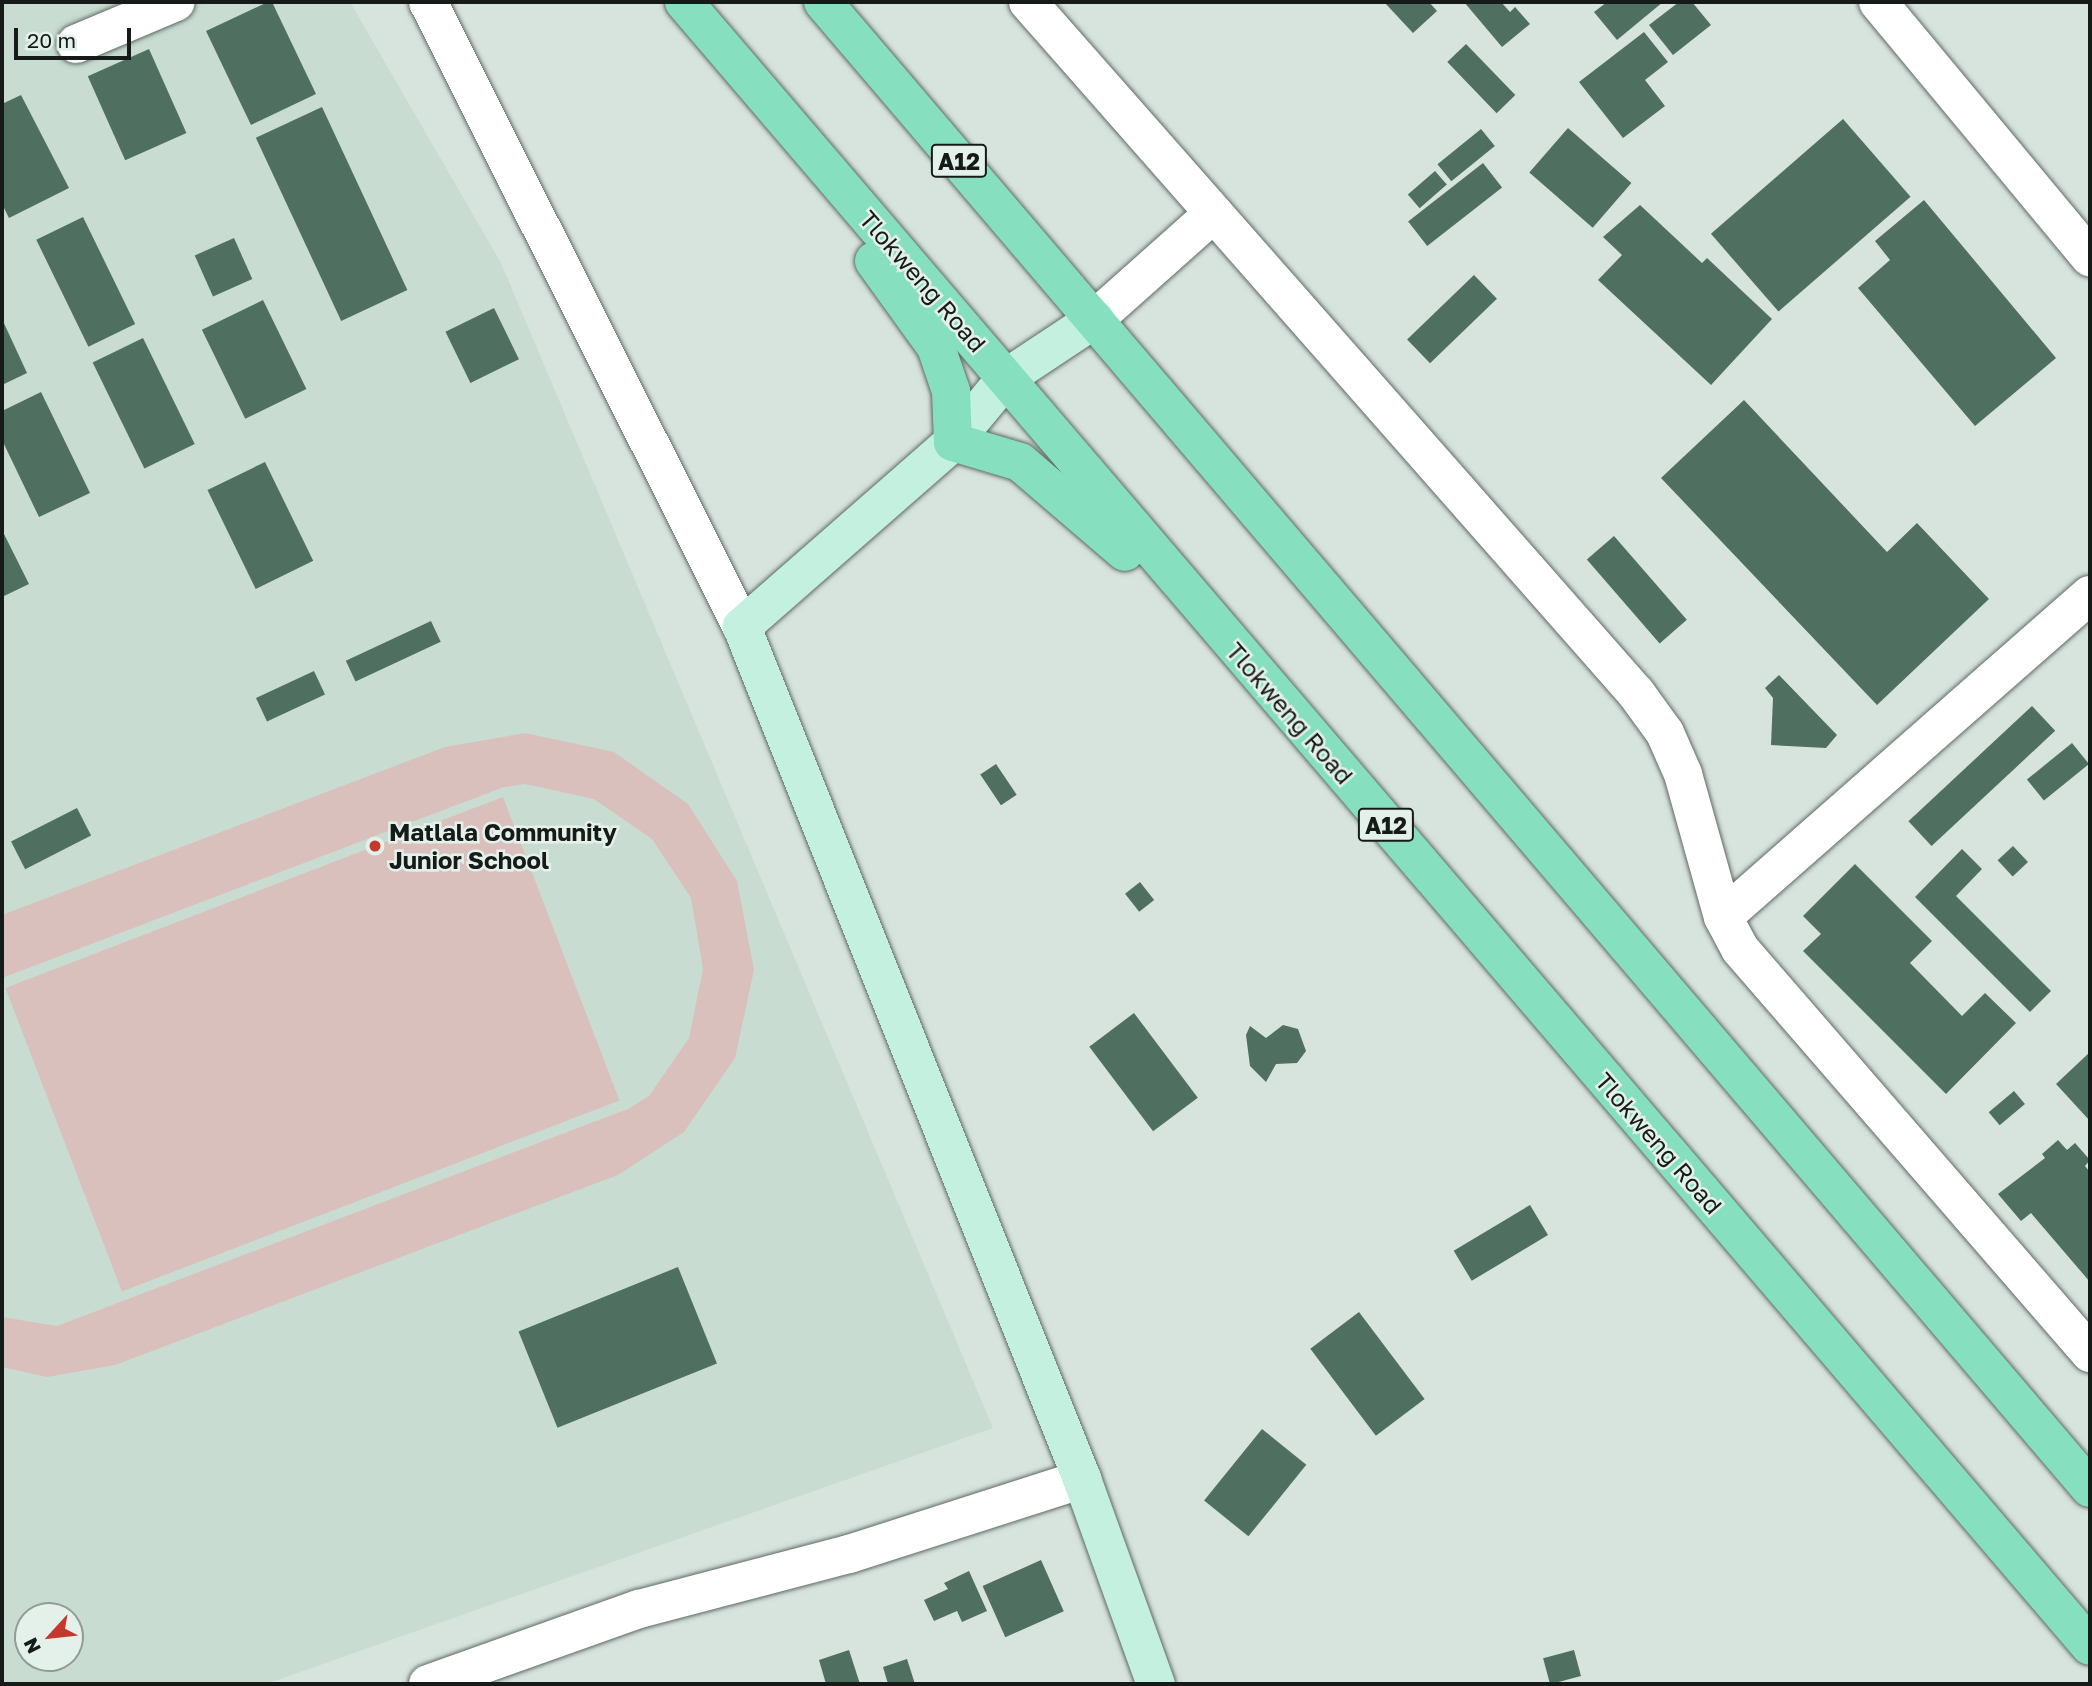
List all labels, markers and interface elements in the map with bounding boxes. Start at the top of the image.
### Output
scale bar [18,14,135,58]
text: 20 m [27,27,76,53]
road number: A12 [929,142,989,180]
street label: Tlokweng Road [854,204,992,358]
street label: Tlokweng Road [1221,636,1359,790]
road number: A12 [1356,806,1416,845]
place label: Matlala Community Junior School [389,818,617,874]
marker: Matlala Community Junior School [367,838,383,854]
street label: Tlokweng Road [1590,1066,1728,1220]
north arrow [14,1602,84,1672]
text: N [18,1634,45,1658]

